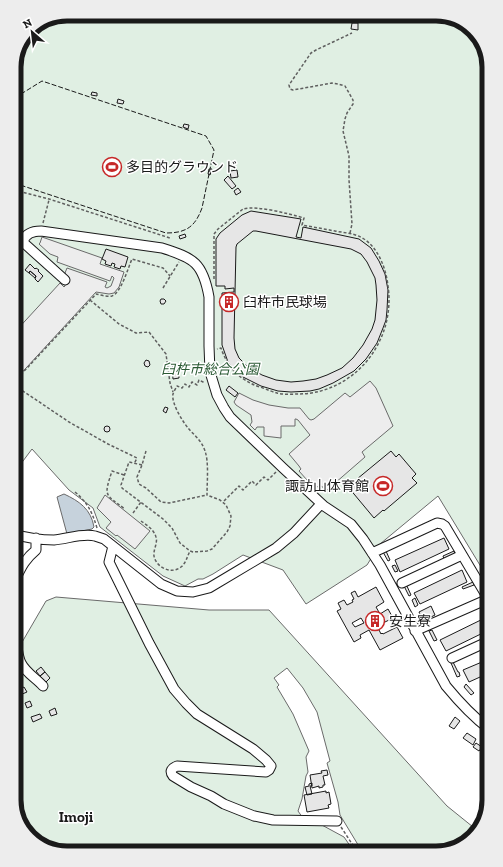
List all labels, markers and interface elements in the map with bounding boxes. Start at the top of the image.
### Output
north arrow [12,12,52,52]
text: N [21,16,35,31]
sports icon: 多目的グラウンド [101,156,123,178]
place label: 多目的グラウンド [126,159,238,176]
building icon: 臼杵市民球場 [218,291,240,313]
place label: 臼杵市民球場 [243,294,327,311]
park label: 臼杵市総合公園 [161,361,261,378]
sports icon: 諏訪山体育館 [372,475,394,497]
place label: 諏訪山体育館 [285,478,369,495]
building icon: 安生寮 [364,610,386,632]
place label: 安生寮 [389,613,431,630]
district label: Imoji [59,808,94,826]

